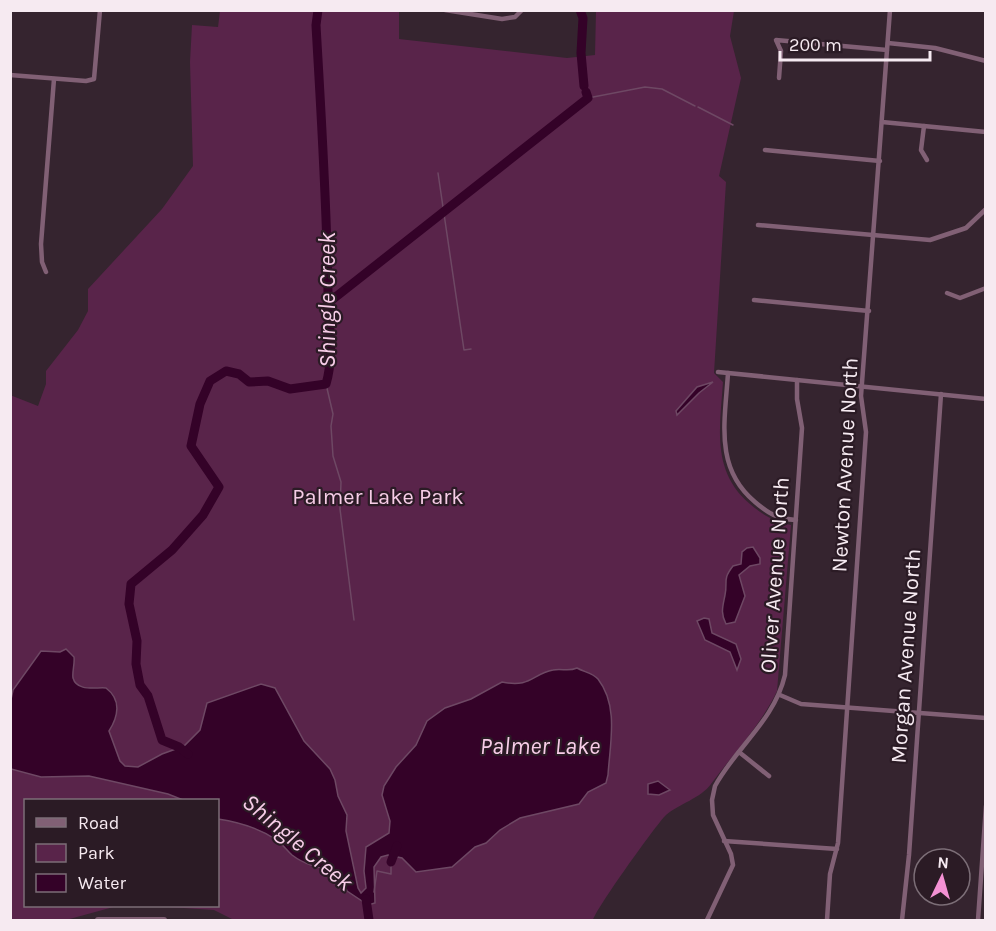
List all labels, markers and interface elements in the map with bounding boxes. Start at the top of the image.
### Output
scale bar [780,24,930,62]
text: 200 m [789,34,842,56]
water label: Shingle Creek [313,231,341,368]
street label: Newton Avenue North [826,357,864,573]
street label: Oliver Avenue North [755,476,795,674]
park label: Palmer Lake Park [292,484,464,510]
street label: Morgan Avenue North [886,548,926,764]
water label: Palmer Lake [480,732,600,760]
water label: Shingle Creek [237,788,360,897]
legend [24,799,219,907]
text: Road [78,812,119,834]
text: Park [78,842,115,864]
north arrow [912,847,972,907]
text: N [937,853,950,873]
text: Water [78,872,126,894]

